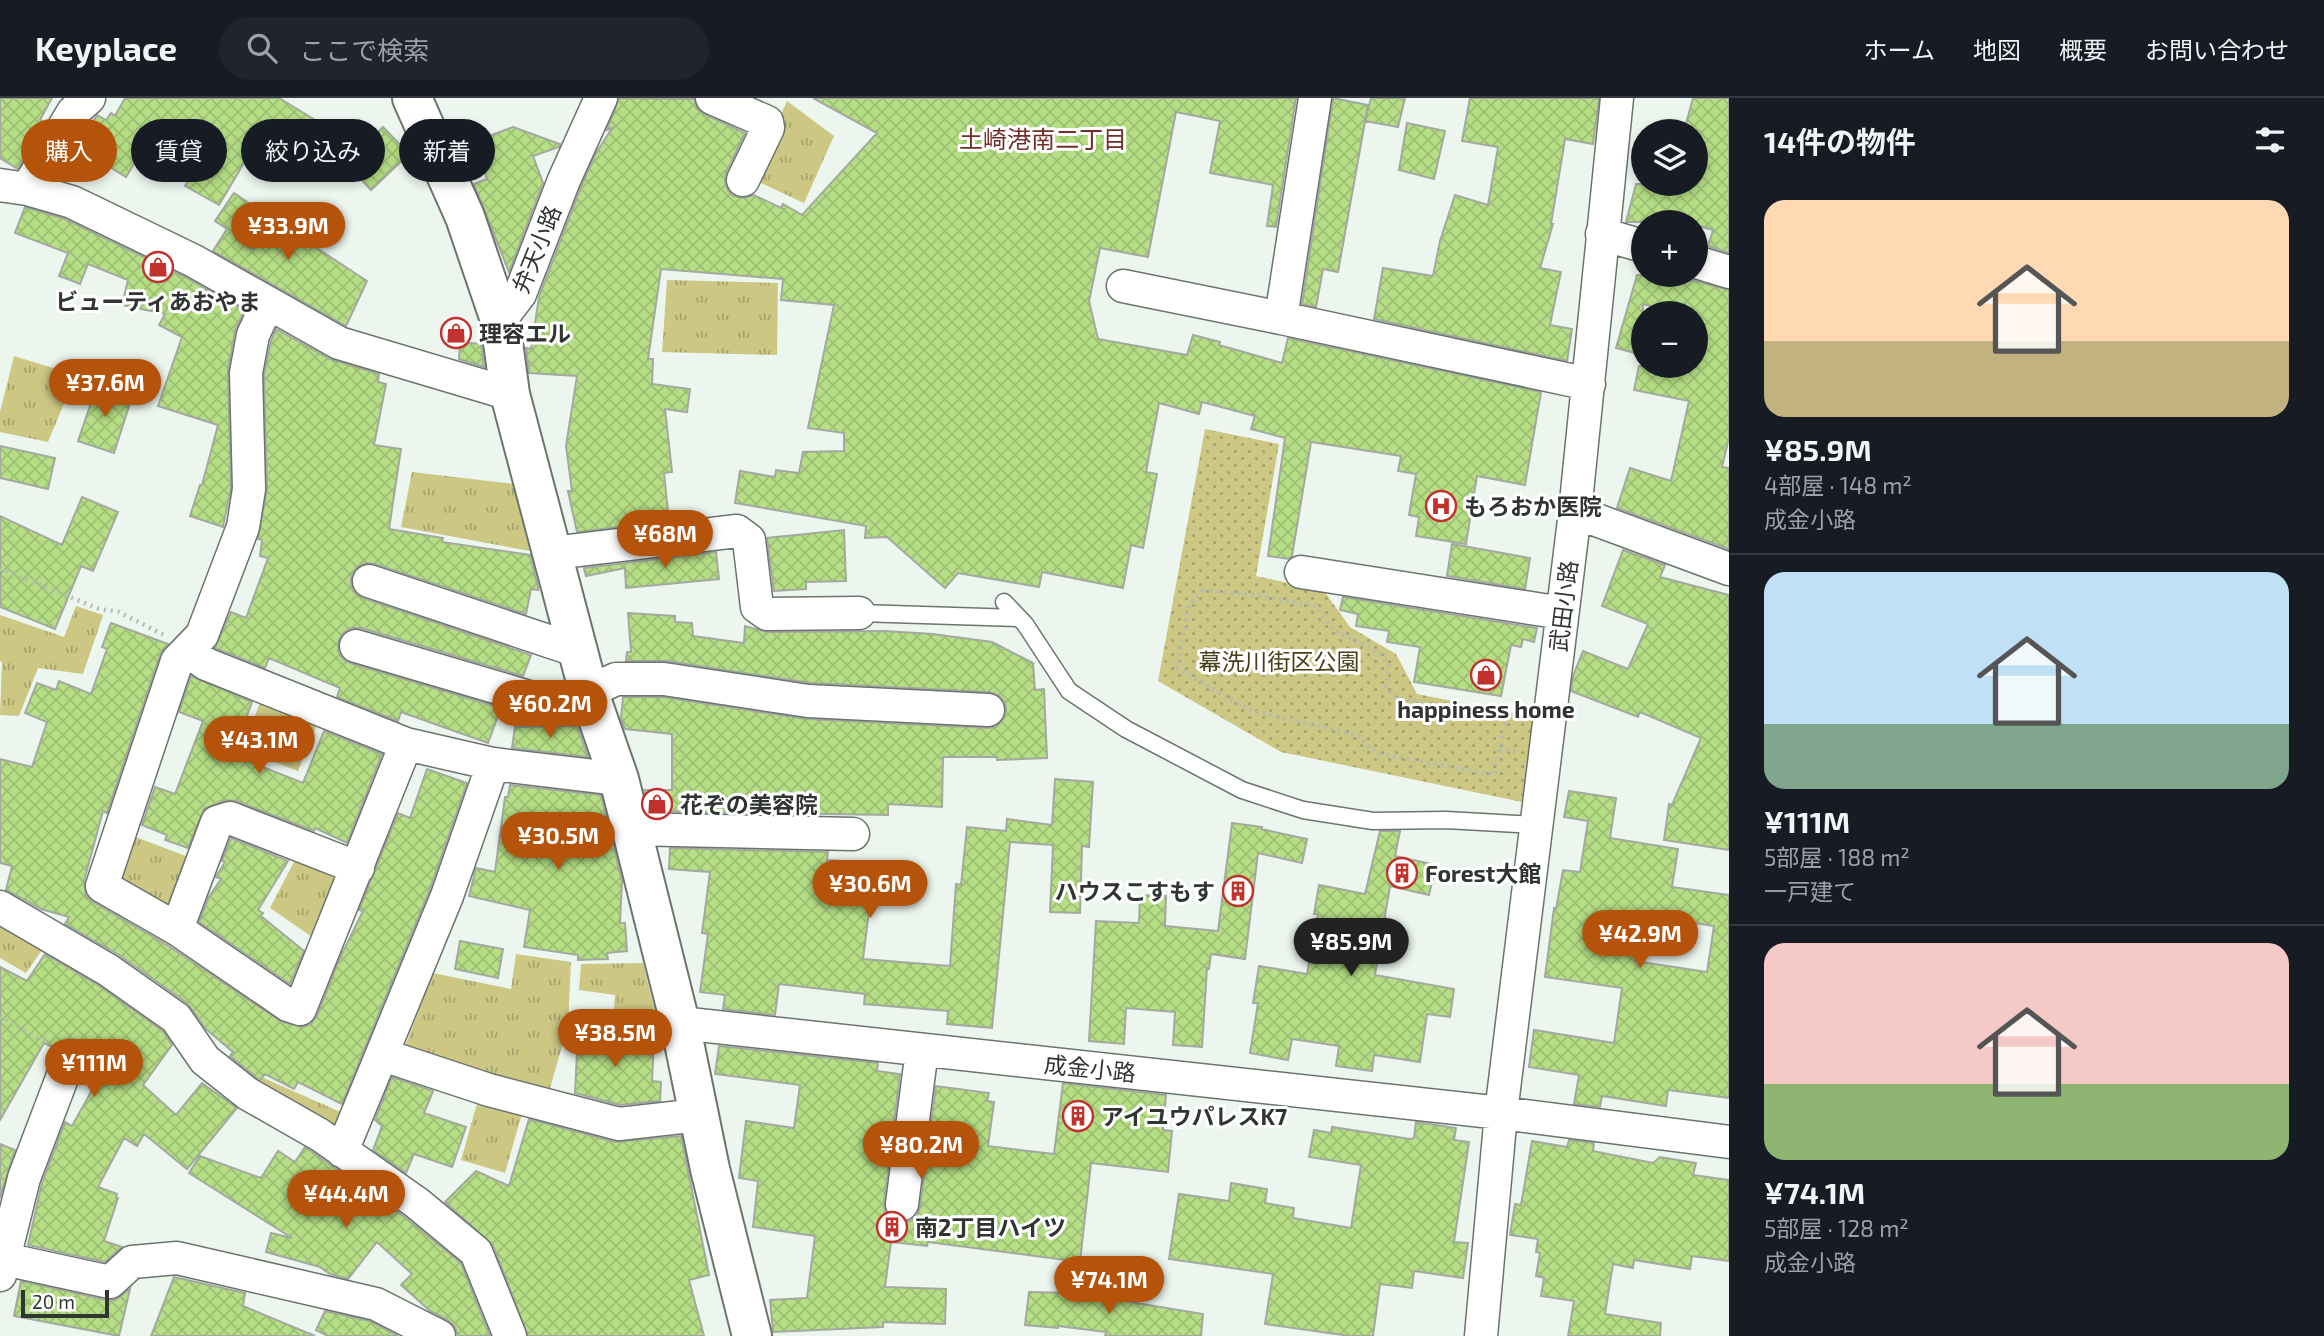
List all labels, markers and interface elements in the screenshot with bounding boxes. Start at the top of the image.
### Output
search box [219,17,709,80]
text: Keyplace [35,28,177,68]
icon: search [243,29,281,67]
text: ここで検索 [299,34,429,65]
text: ホーム [1864,35,1935,64]
text: 地図 [1973,35,2021,64]
text: 概要 [2059,35,2107,64]
text: お問い合わせ [2145,35,2289,64]
chip: 購入 [21,119,117,182]
chip: 賃貸 [131,119,227,182]
chip: 絞り込み [241,119,385,182]
chip: 新着 [399,119,495,182]
map controls [1631,119,1708,378]
button: layers [1631,119,1708,196]
icon: filters [2251,121,2289,159]
text: 14件の物件 [1764,123,1916,159]
district label: 土崎港南二丁目 [959,124,1127,153]
street label: 弁天小路 [506,201,566,297]
pin: ¥33.9M [231,202,345,262]
button: + [1631,210,1708,287]
text: ¥33.9M [247,211,329,239]
icon: home [1964,246,2090,372]
shop icon: ビューティあおやま [141,250,175,284]
place label: ビューティあおやま [55,287,261,315]
button: − [1631,301,1708,378]
shop icon: 理容エル [439,316,473,350]
place label: 理容エル [479,319,571,347]
pin: ¥37.6M [48,360,162,419]
text: ¥37.6M [65,368,145,396]
text: ¥85.9M [1764,431,1872,467]
text: 4部屋 · 148 m² [1764,471,1912,499]
hospital icon: もろおか医院 [1424,489,1458,523]
place label: もろおか医院 [1464,492,1602,520]
text: 成金小路 [1764,505,1856,533]
pin: ¥68M [624,510,706,570]
text: ¥68M [633,519,697,547]
street label: 武田小路 [1543,559,1583,653]
icon: home [1964,618,2090,744]
park label: 幕洗川街区公園 [1199,647,1360,675]
shop icon: happiness home [1469,658,1503,692]
pin: ¥60.2M [493,680,607,740]
text: ¥60.2M [508,689,592,717]
place label: happiness home [1397,695,1575,723]
pin: ¥43.1M [202,716,316,776]
text: ¥43.1M [220,725,298,753]
shop icon: 花ぞの美容院 [640,787,674,821]
place label: 花ぞの美容院 [680,790,818,818]
text: ¥111M [1764,803,1850,839]
pin: ¥30.5M [501,812,615,872]
text: ¥30.5M [517,821,599,849]
text: 5部屋 · 188 m² [1764,843,1910,871]
building icon: Forest大館 [1385,856,1419,890]
place label: Forest大館 [1425,859,1541,887]
pin: ¥30.6M [813,860,927,920]
text: ¥30.6M [828,869,912,897]
building icon: ハウスこすもす [1221,874,1255,908]
place label: ハウスこすもす [1054,877,1215,905]
text: 一戸建て [1764,877,1856,905]
pin: ¥42.9M [1583,910,1697,970]
pin: ¥85.9M [1294,918,1408,978]
text: ¥42.9M [1598,919,1682,947]
text: ¥85.9M [1310,927,1392,955]
icon: home [1964,989,2090,1115]
pin: ¥38.5M [558,1010,672,1069]
text: ¥38.5M [574,1018,656,1046]
pin: ¥111M [45,1040,143,1099]
text: ¥111M [61,1048,127,1076]
street label: 成金小路 [1043,1049,1137,1087]
building icon: アイユウパレスK7 [1061,1099,1095,1133]
place label: アイユウパレスK7 [1101,1102,1287,1130]
pin: ¥80.2M [864,1122,978,1181]
text: ¥80.2M [879,1130,963,1158]
pin: ¥44.4M [289,1170,403,1230]
text: ¥74.1M [1764,1174,1865,1210]
text: ¥44.4M [303,1179,389,1207]
building icon: 南2丁目ハイツ [875,1210,909,1244]
place label: 南2丁目ハイツ [915,1213,1066,1241]
text: 5部屋 · 128 m² [1764,1214,1909,1242]
text: 成金小路 [1764,1248,1856,1276]
pin: ¥74.1M [1052,1256,1166,1316]
text: ¥74.1M [1070,1265,1148,1293]
scale bar [21,1287,108,1319]
text: 20 m [32,1290,75,1313]

